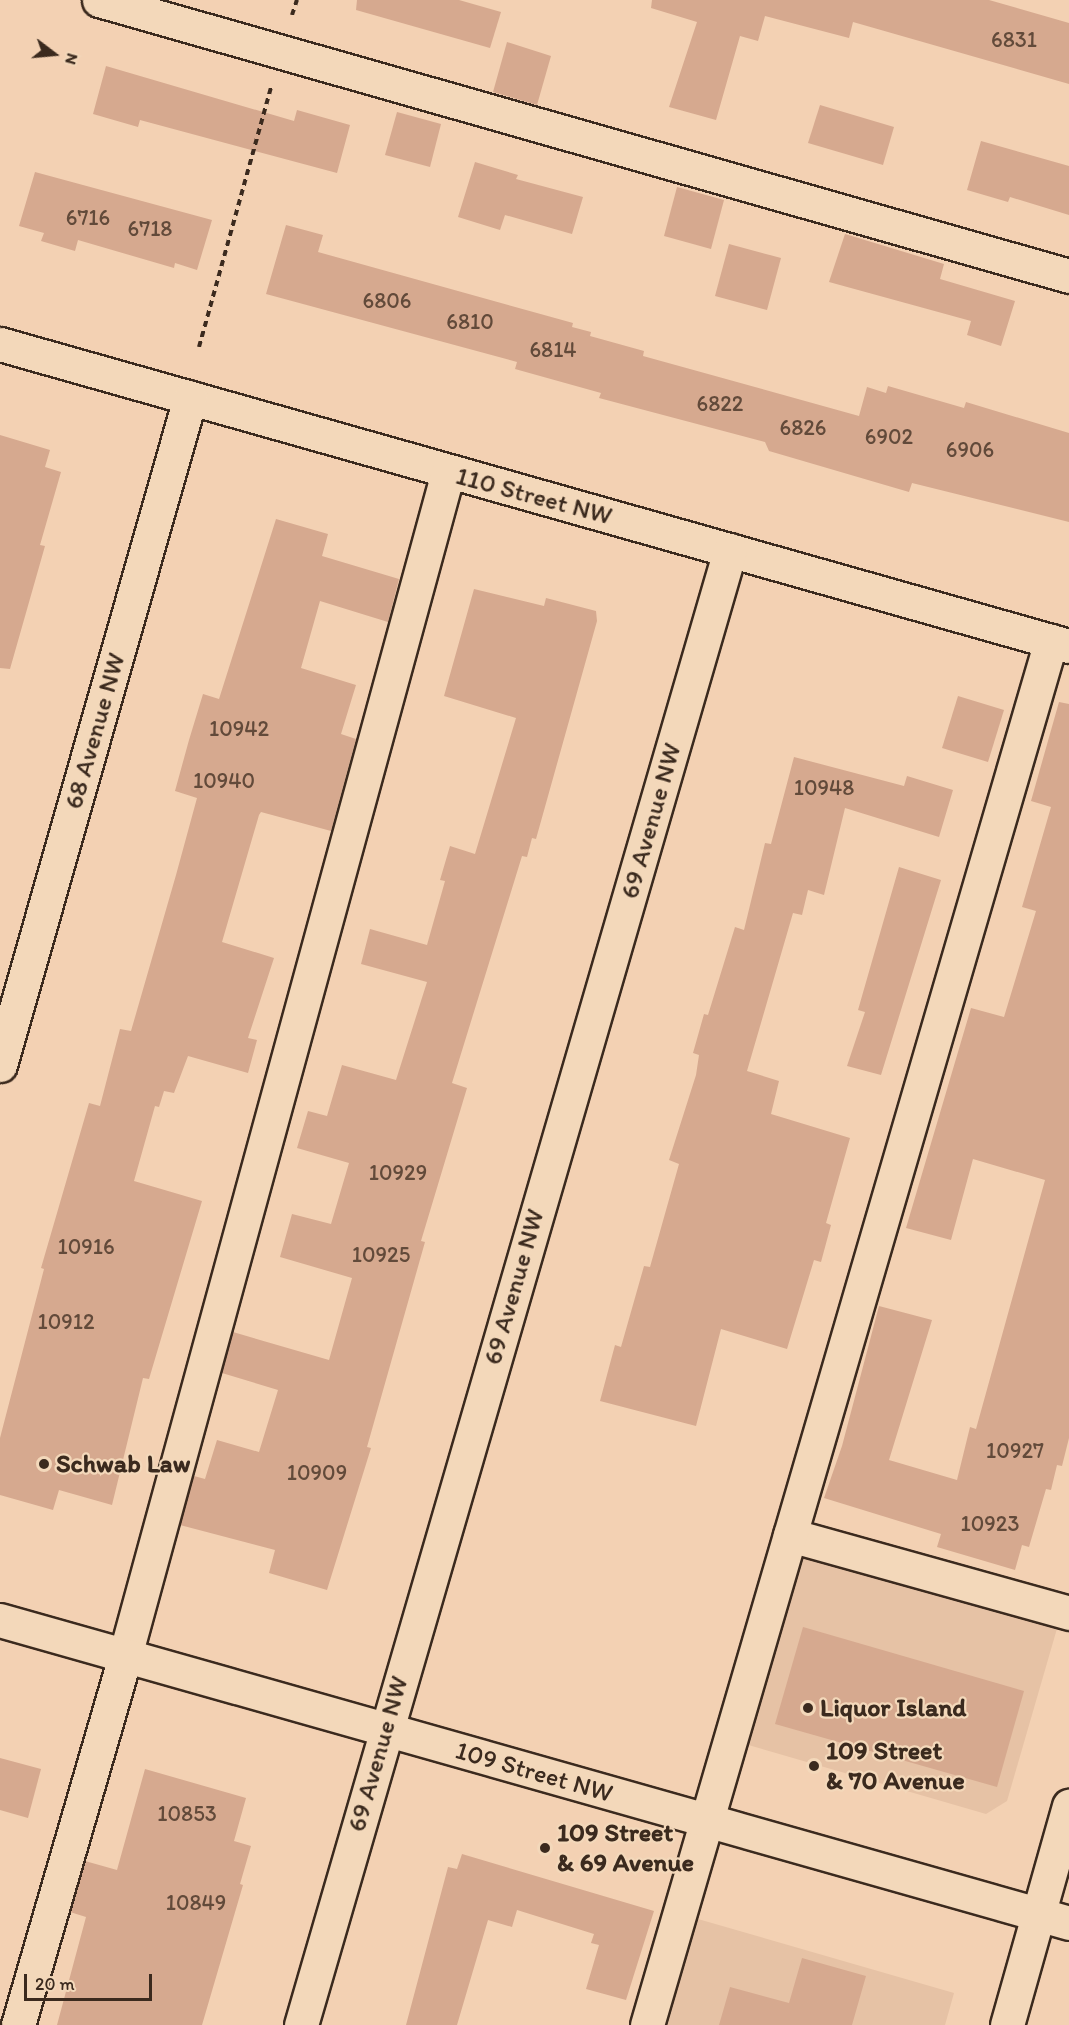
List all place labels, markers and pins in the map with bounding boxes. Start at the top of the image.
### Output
place label: Schwab Law [56,1448,191,1480]
marker: Schwab Law [37,1457,51,1471]
place label: Liquor Island [820,1692,967,1724]
marker: Liquor Island [801,1701,815,1715]
place label: 109 Street & 70 Avenue [826,1735,965,1796]
marker: 109 Street & 70 Avenue [807,1759,821,1773]
place label: 109 Street & 69 Avenue [557,1817,694,1878]
marker: 109 Street & 69 Avenue [538,1841,552,1855]

